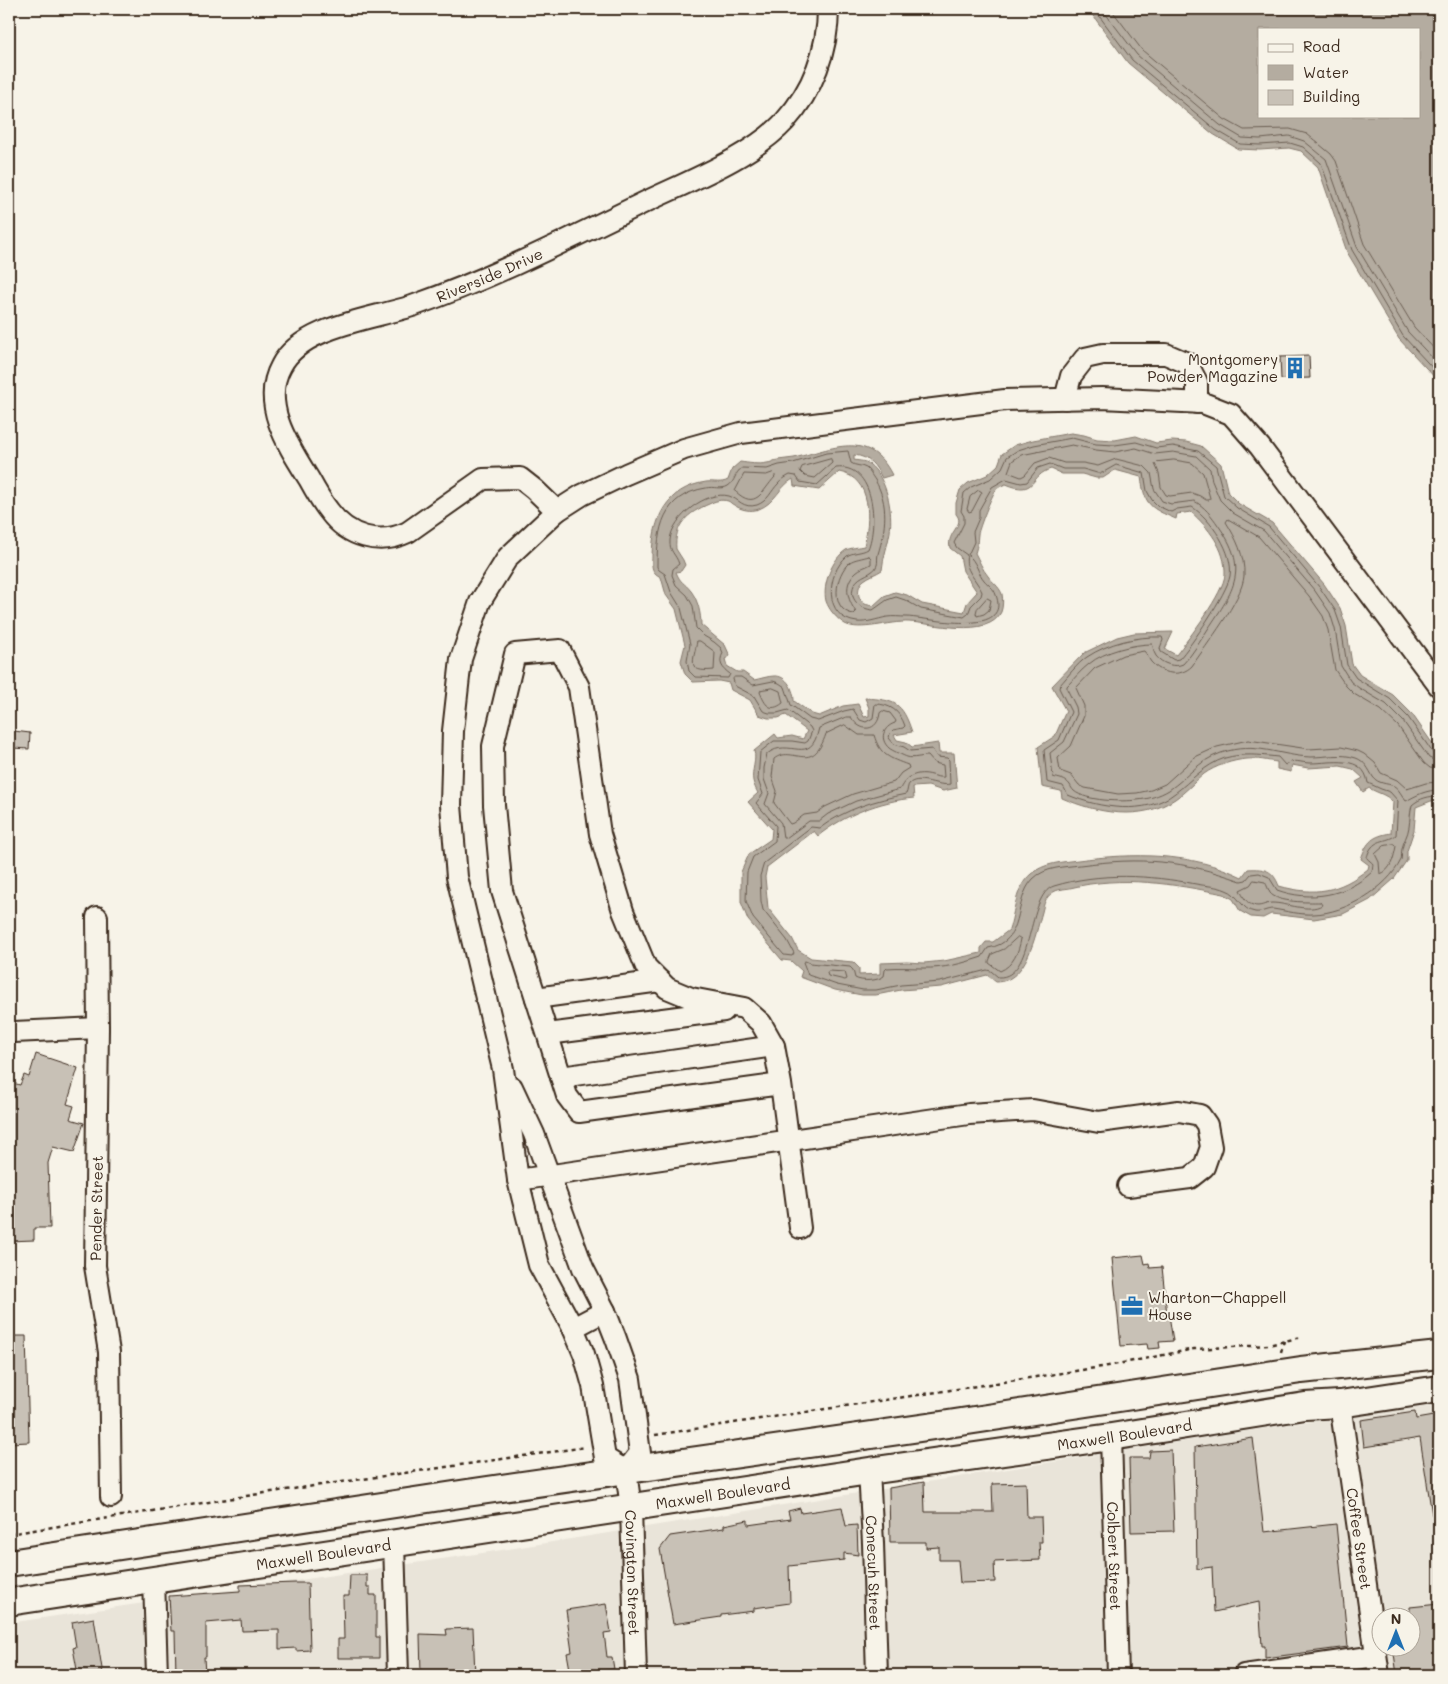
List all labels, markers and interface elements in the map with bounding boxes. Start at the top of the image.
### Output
legend [1258,28,1420,118]
text: Road [1303,36,1340,56]
text: Water [1303,62,1349,82]
text: Building [1303,86,1360,106]
street label: Riverside Drive [433,243,546,306]
place label: Montgomery Powder Magazine [1147,349,1278,386]
building icon: Montgomery Powder Magazine [1282,355,1308,381]
street label: Pender Street [85,1155,107,1261]
place label: Wharton–Chappell House [1148,1287,1286,1324]
office icon: Wharton–Chappell House [1119,1293,1145,1319]
street label: Maxwell Boulevard [1056,1414,1193,1454]
street label: Maxwell Boulevard [654,1473,792,1513]
street label: Coffee Street [1342,1486,1377,1591]
street label: Colbert Street [1103,1501,1126,1611]
street label: Covington Street [621,1510,645,1636]
street label: Conecuh Street [861,1515,886,1631]
street label: Maxwell Boulevard [255,1534,392,1574]
north arrow [1370,1606,1420,1656]
text: N [1391,1609,1401,1628]

